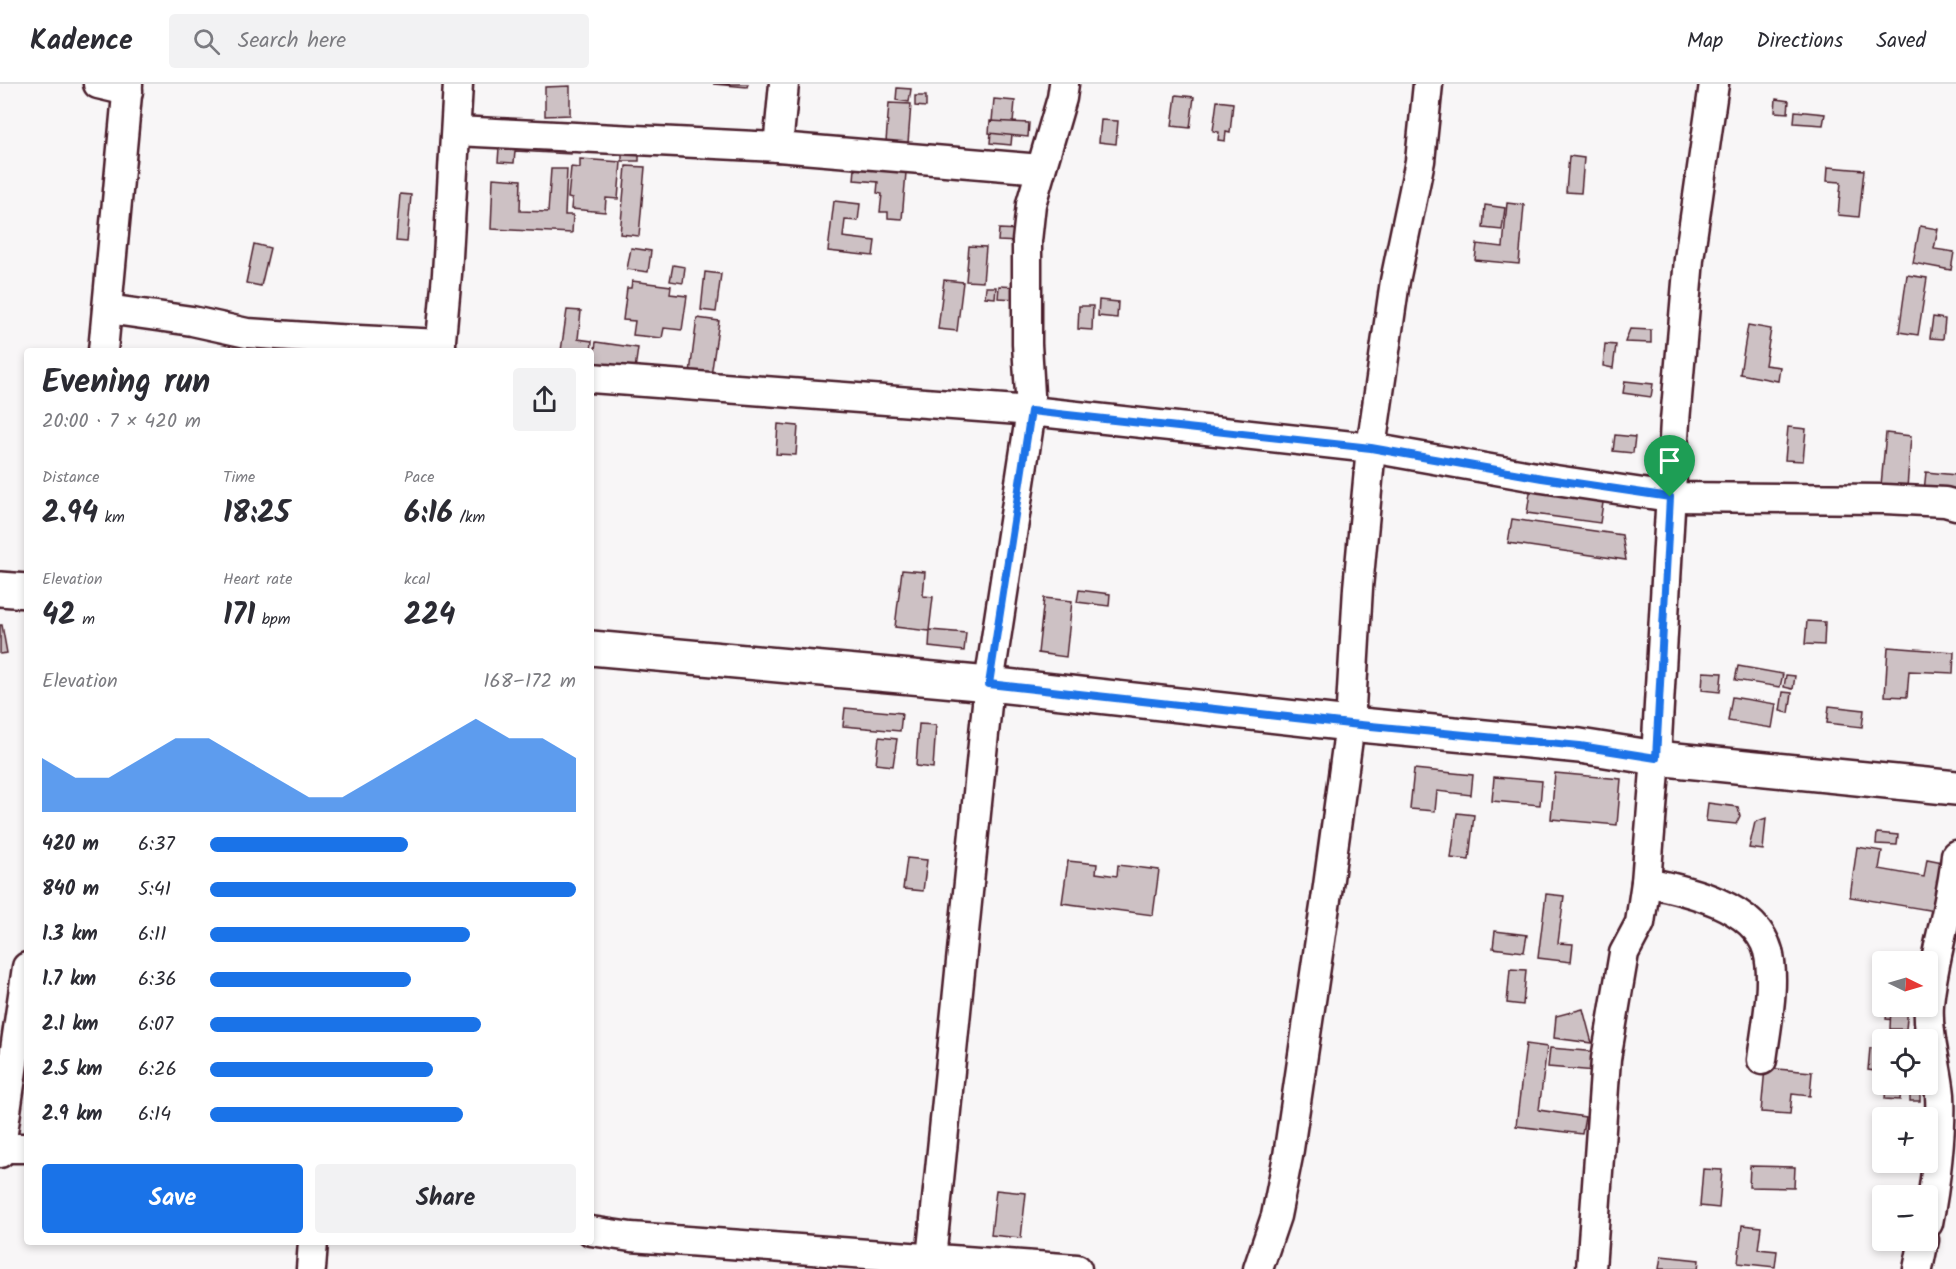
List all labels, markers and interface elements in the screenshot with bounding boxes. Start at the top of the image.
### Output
search box [169,14,589,68]
text: Kadence [30,19,133,64]
text: Search here [238,24,346,59]
icon: search [190,25,223,58]
text: Map [1687,25,1723,58]
text: Directions [1756,25,1843,58]
text: Saved [1876,25,1926,58]
text: Evening run [42,357,210,410]
button: share [513,368,576,431]
text: 20:00 · 7 × 420 m [42,406,201,438]
pin [1644,435,1695,497]
icon: arrive [1653,444,1686,477]
text: Distance [42,465,100,490]
text: Time [223,465,255,490]
text: Pace [404,465,435,490]
text: 2.94 [42,490,98,538]
text: 18:25 [223,490,290,538]
text: 6:16 [404,490,453,538]
text: km [98,505,125,530]
text: /km [453,505,485,530]
text: Elevation [42,567,103,592]
text: Heart rate [223,567,293,592]
text: kcal [404,567,430,592]
text: 42 [42,592,76,640]
text: 171 [223,592,255,640]
text: 224 [404,592,455,640]
text: m [76,607,95,632]
text: bpm [255,607,290,632]
text: Elevation [42,666,118,698]
text: 168–172 m [483,666,576,698]
text: 420 m [42,829,99,861]
text: 6:37 [138,829,175,861]
text: 840 m [42,874,99,906]
text: 5:41 [138,874,171,906]
text: 1.3 km [42,919,98,951]
text: 6:11 [138,919,167,951]
north arrow [1872,951,1938,1017]
map controls [1872,951,1938,1251]
text: 1.7 km [42,964,96,996]
text: 6:36 [138,964,177,996]
text: 2.1 km [42,1009,98,1041]
text: 6:07 [138,1009,173,1041]
button: locate [1872,1029,1938,1095]
text: 2.5 km [42,1054,102,1086]
text: 6:26 [138,1054,177,1086]
text: 2.9 km [42,1099,102,1131]
text: 6:14 [138,1099,171,1131]
button: + [1872,1107,1938,1173]
button: Save [42,1164,303,1233]
button: Share [315,1164,576,1233]
button: − [1872,1185,1938,1251]

